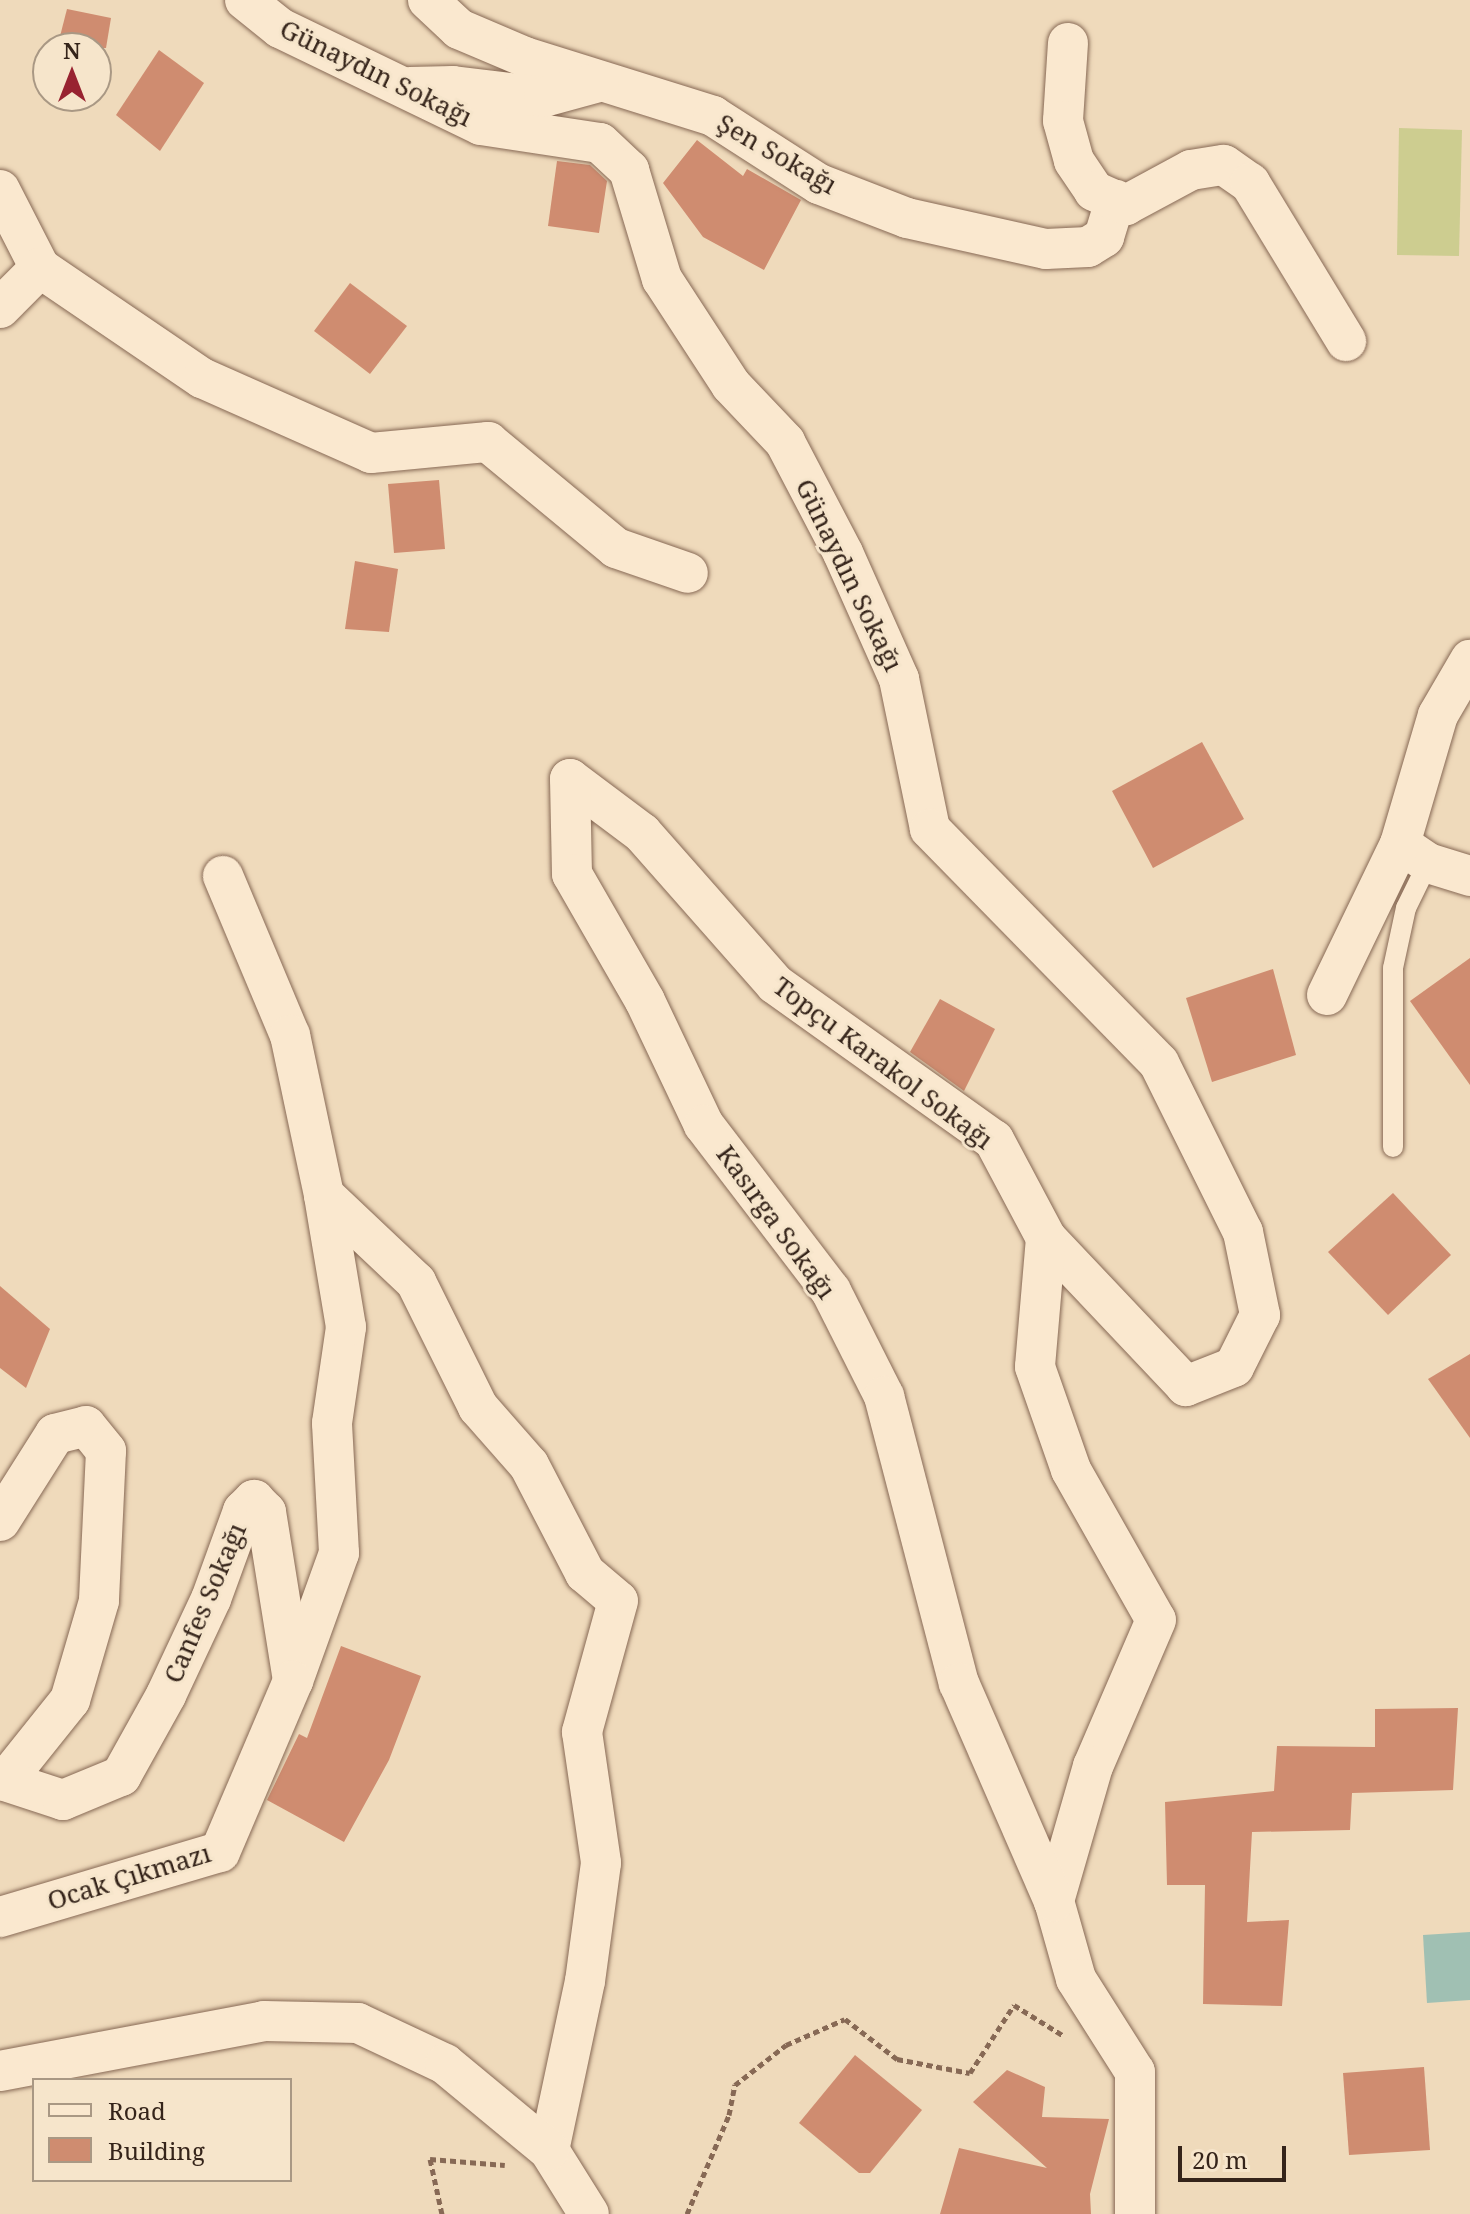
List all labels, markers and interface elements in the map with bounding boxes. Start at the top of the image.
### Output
street label: Günaydın Sokağı [275,13,477,133]
north arrow [32,32,112,112]
text: N [63,35,81,65]
street label: Şen Sokağı [712,107,842,201]
street label: Günaydın Sokağı [789,474,909,676]
street label: Topçu Karakol Sokağı [767,970,999,1156]
street label: Kasırga Sokağı [710,1139,842,1305]
street label: Canfes Sokağı [157,1518,253,1688]
street label: Ocak Çıkmazı [44,1837,214,1917]
legend [32,2078,292,2182]
text: Road [108,2094,166,2127]
scale bar [1182,2130,1290,2180]
text: Building [108,2134,205,2167]
text: 20 m [1192,2143,1248,2176]

